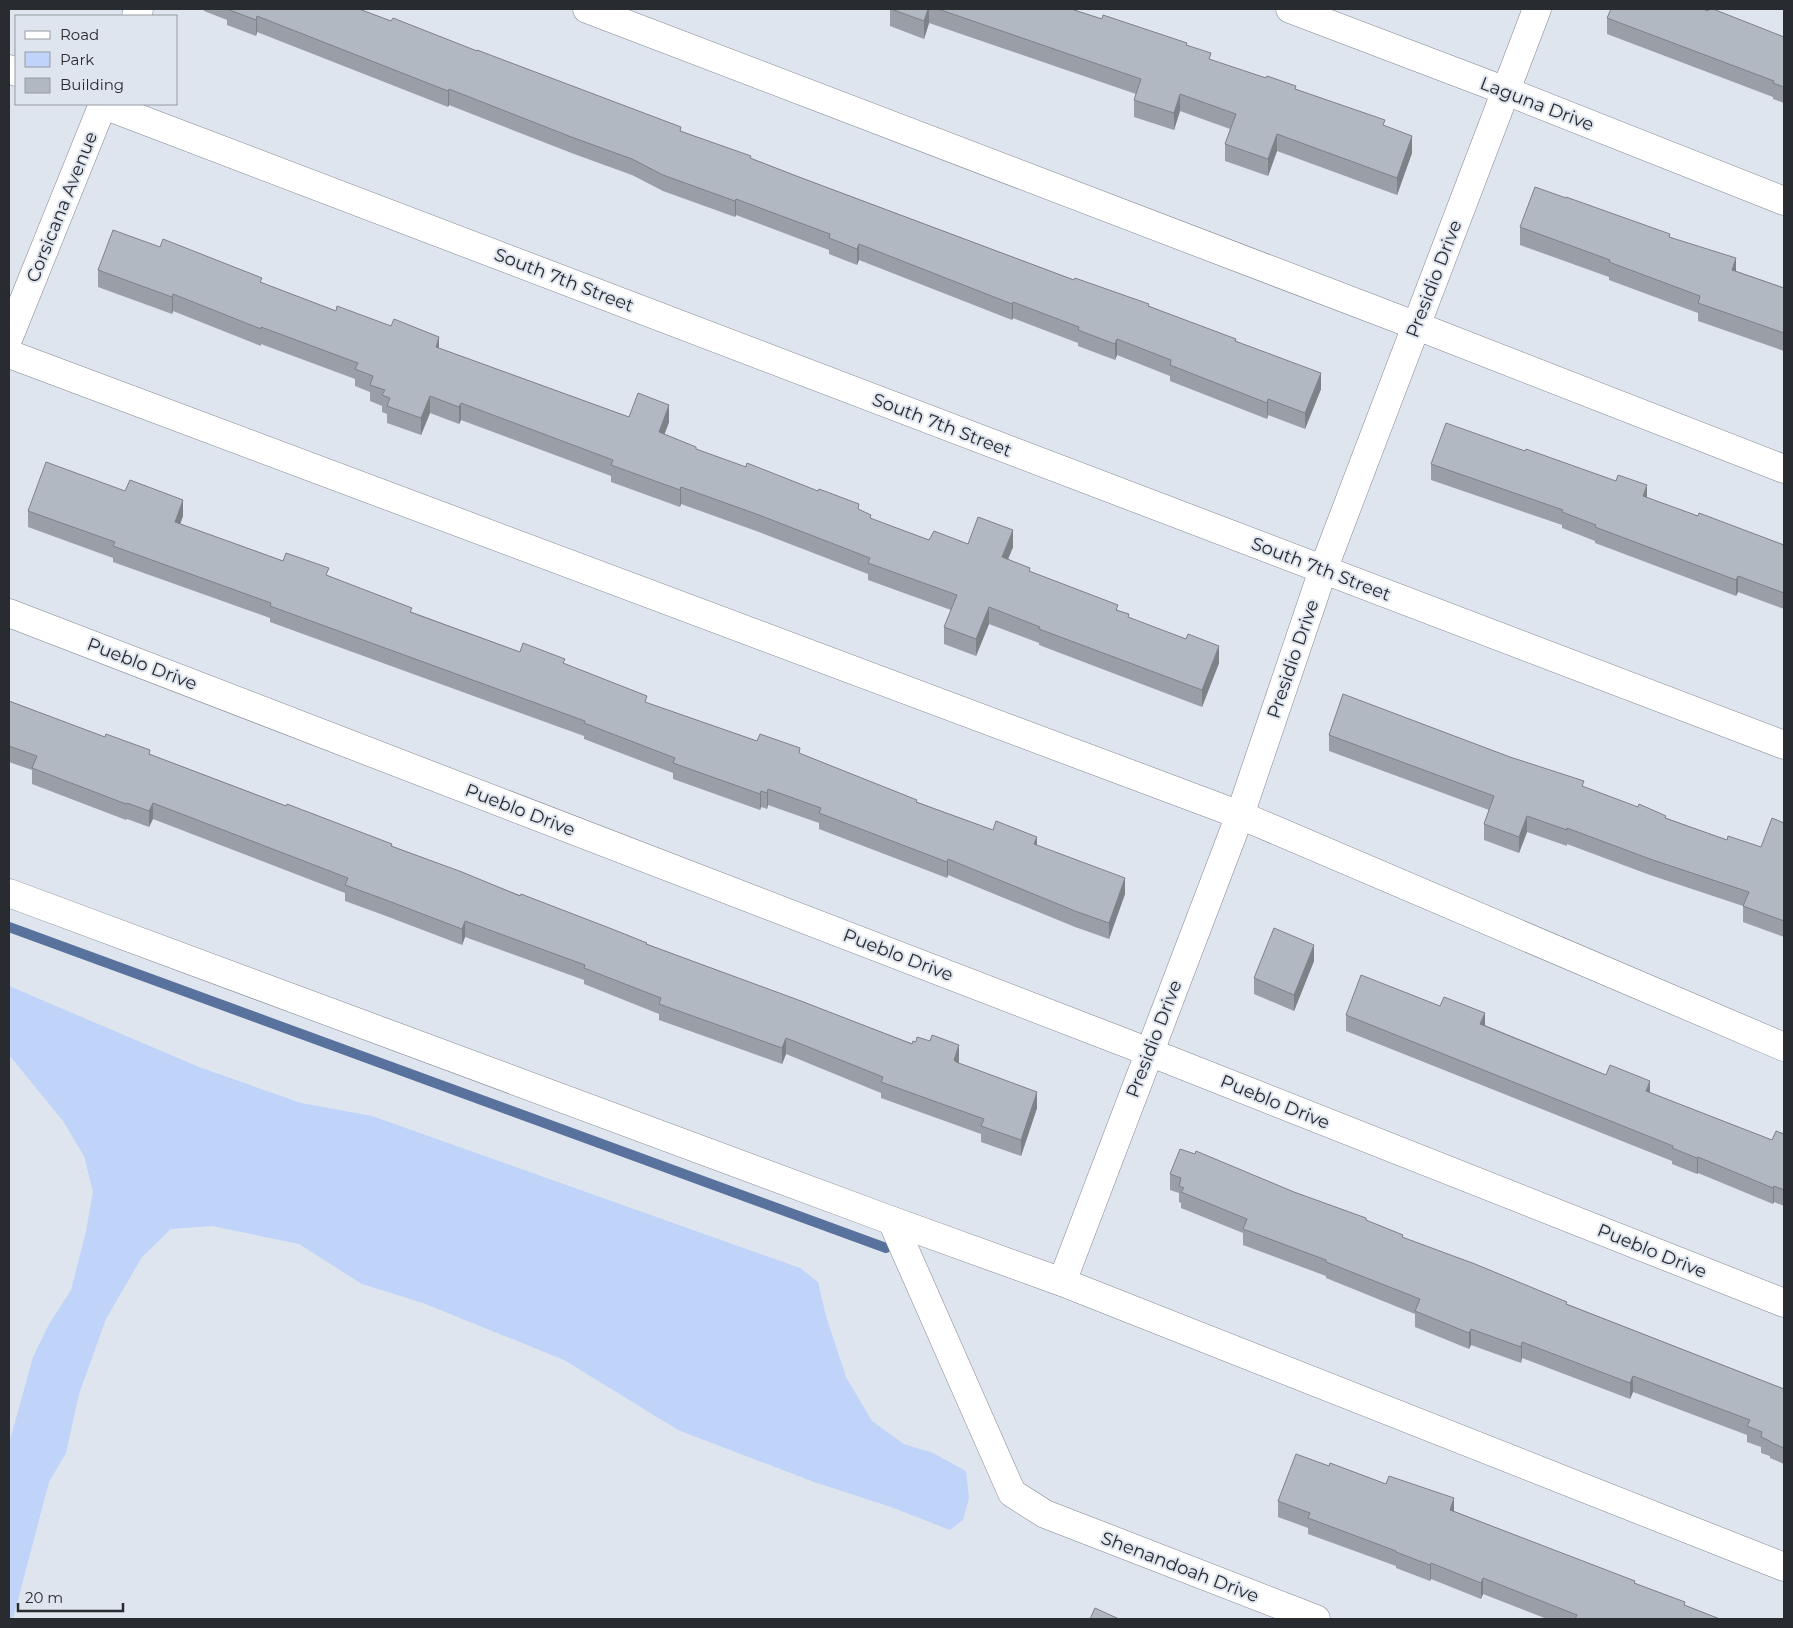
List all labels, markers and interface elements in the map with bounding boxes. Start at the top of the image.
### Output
legend [15,15,178,105]
text: Road [60,25,99,44]
text: Park [60,50,94,69]
street label: Laguna Drive [1477,72,1597,136]
text: Building [60,75,124,94]
street label: Corsicana Avenue [22,128,102,286]
street label: Presidio Drive [1401,217,1467,341]
street label: South 7th Street [491,243,637,317]
street label: South 7th Street [869,388,1015,462]
street label: South 7th Street [1248,532,1394,606]
street label: Presidio Drive [1262,597,1324,721]
street label: Pueblo Drive [84,633,200,695]
street label: Pueblo Drive [462,779,578,841]
street label: Pueblo Drive [840,924,956,986]
street label: Presidio Drive [1121,977,1187,1101]
street label: Pueblo Drive [1217,1070,1333,1134]
street label: Pueblo Drive [1594,1219,1710,1283]
street label: Shenandoah Drive [1098,1527,1262,1607]
scale bar [18,1580,122,1612]
text: 20 m [25,1588,63,1607]

